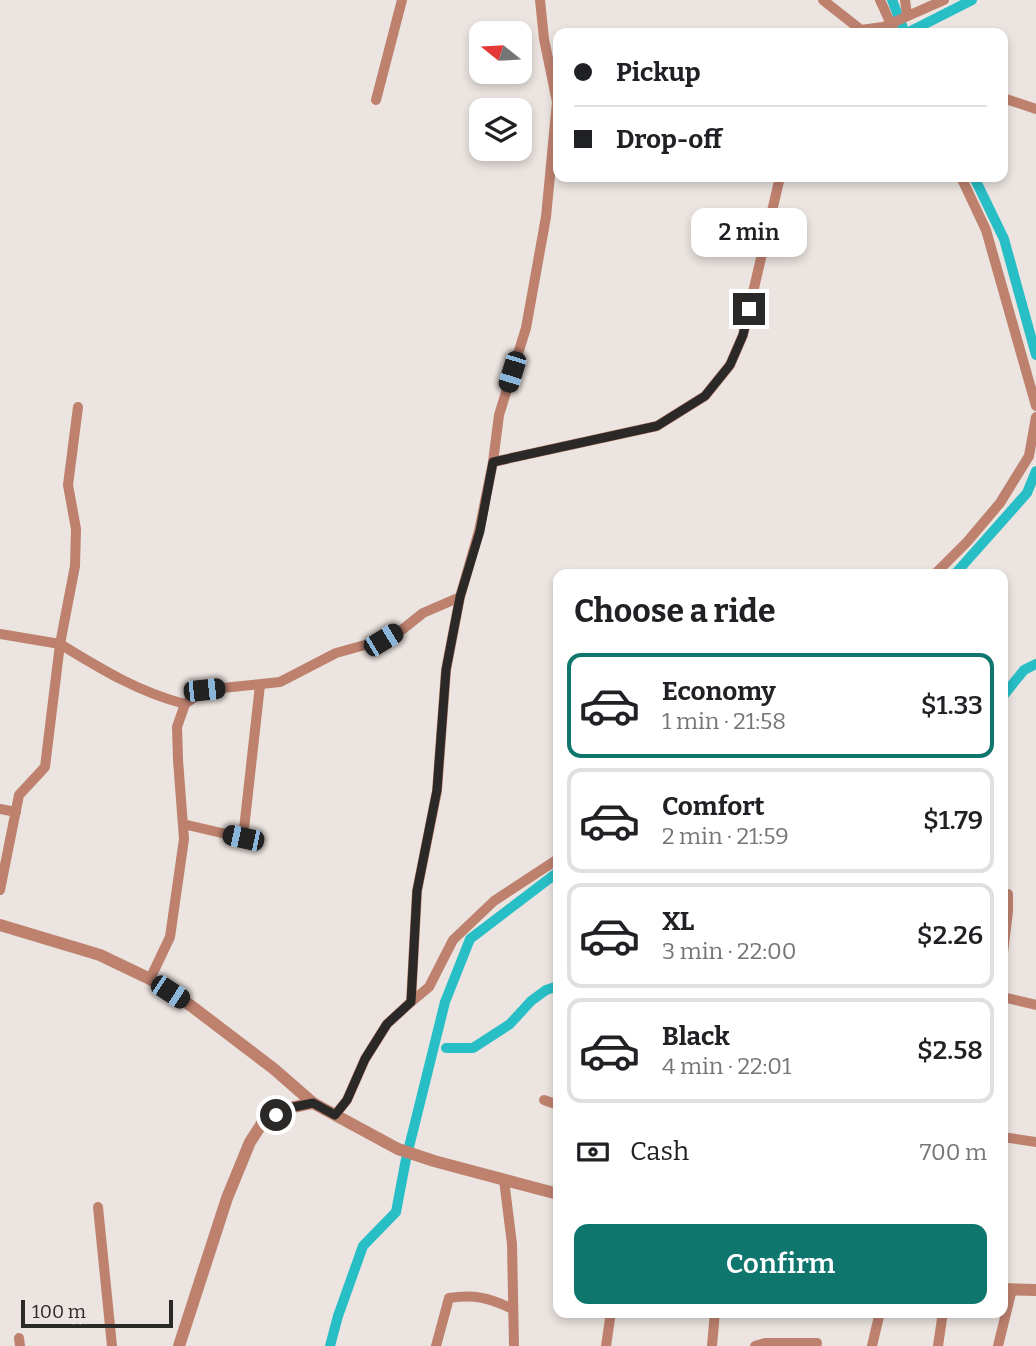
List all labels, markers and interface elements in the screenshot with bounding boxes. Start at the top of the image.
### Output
north arrow [469,21,532,84]
map controls [469,21,532,161]
text: Pickup [616,57,701,88]
button: layers [469,98,532,161]
text: Drop-off [616,124,722,155]
callout: 2 min [691,208,807,256]
text: 2 min [719,218,779,246]
route end [733,293,765,325]
car [496,349,529,395]
text: Choose a ride [574,592,775,630]
car [360,620,407,660]
icon: car [578,674,641,737]
text: Economy [662,676,776,707]
car [183,677,226,703]
text: $1.33 [921,690,983,721]
text: 1 min · 21:58 [662,707,786,735]
icon: car [578,789,641,852]
text: Comfort [662,791,765,822]
text: $1.79 [923,805,983,836]
text: 2 min · 21:59 [662,822,789,850]
car [221,823,266,853]
icon: car [578,904,641,967]
text: XL [662,906,694,937]
text: $2.26 [917,920,983,951]
text: 3 min · 22:00 [662,937,796,965]
car [147,972,194,1012]
icon: car [578,1019,641,1082]
text: Black [662,1021,730,1052]
text: $2.58 [917,1035,983,1066]
text: 4 min · 22:01 [662,1052,791,1080]
route start [260,1099,292,1131]
icon: cash [574,1133,612,1171]
text: Cash [630,1136,689,1167]
text: 700 m [920,1138,987,1166]
button: Confirm [574,1224,987,1304]
scale bar [21,1297,173,1329]
text: 100 m [32,1300,86,1323]

